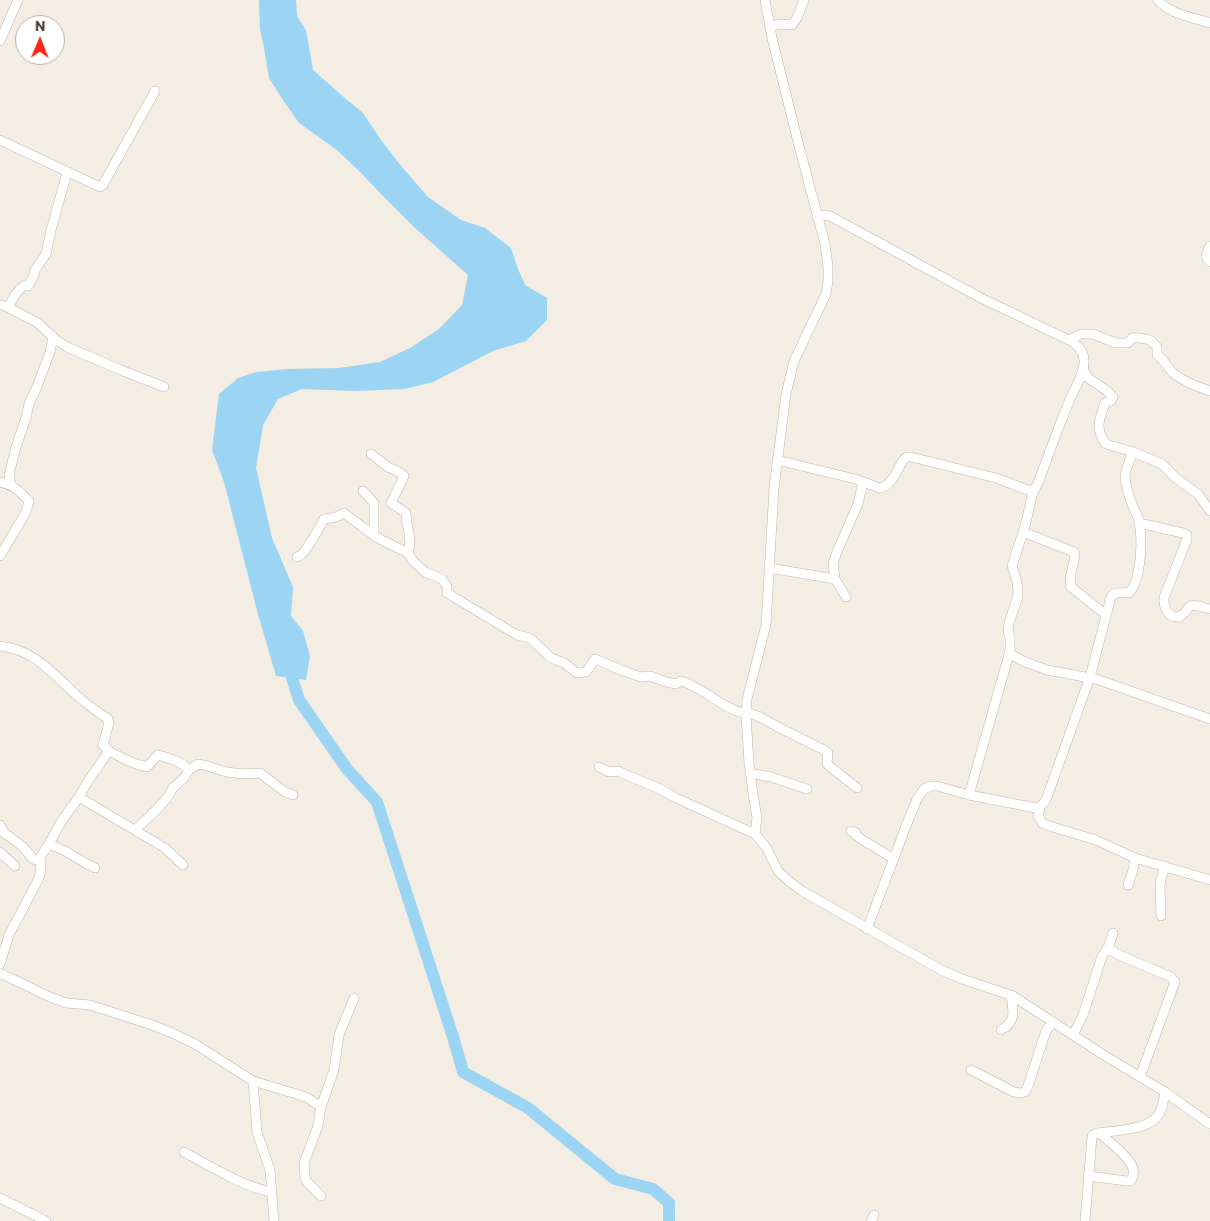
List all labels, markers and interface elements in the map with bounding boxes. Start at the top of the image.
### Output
north arrow [15,15,65,65]
text: N [35,17,46,34]

